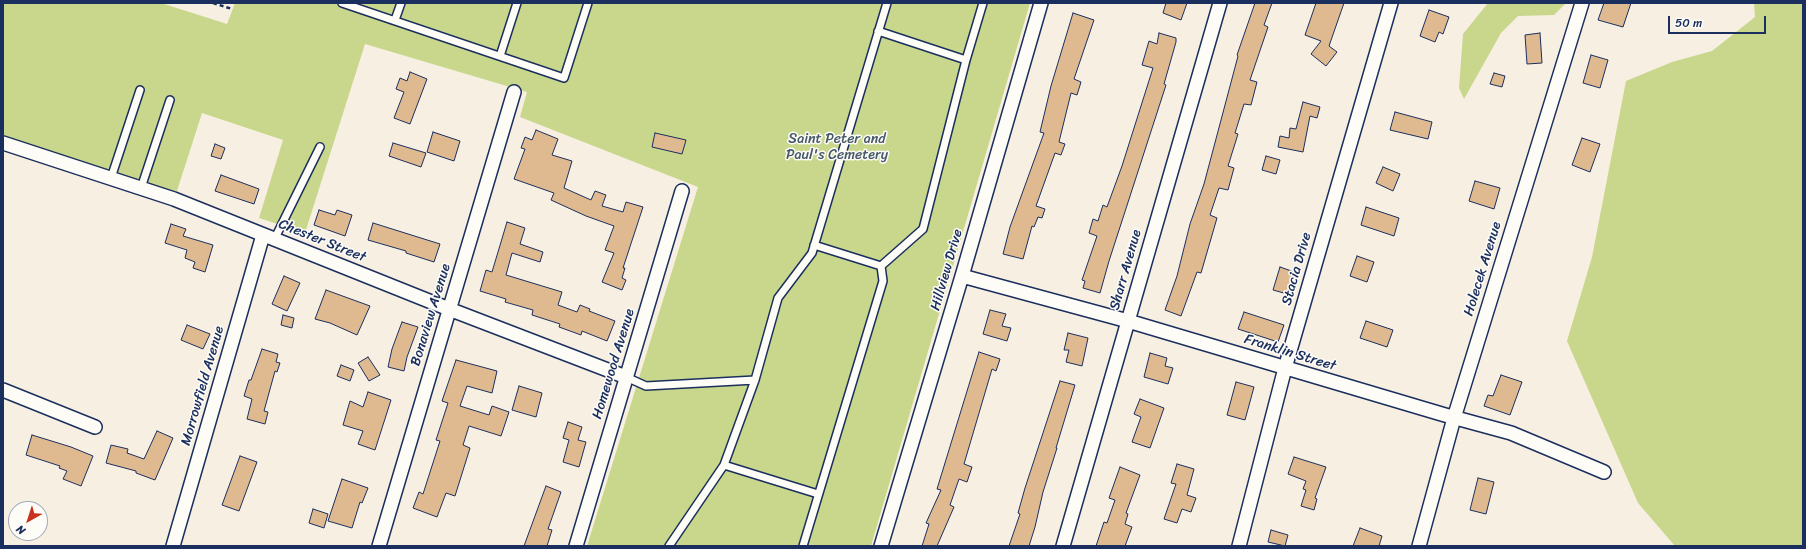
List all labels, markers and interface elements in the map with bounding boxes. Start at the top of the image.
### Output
scale bar [1670,8,1768,34]
text: 50 m [1675,12,1702,34]
park label: Saint Peter and Paul's Cemetery [786,131,888,164]
street label: Chester Street [276,216,368,266]
street label: Holecek Avenue [1461,220,1505,318]
street label: Hillview Drive [927,227,967,313]
street label: Sharr Avenue [1106,228,1146,312]
street label: Stacia Drive [1279,231,1315,307]
street label: Bonaview Avenue [407,262,455,368]
street label: Homewood Avenue [589,307,639,421]
street label: Morrowfield Avenue [178,324,228,448]
street label: Franklin Street [1242,331,1338,375]
north arrow [8,501,48,541]
text: N [12,520,30,540]

